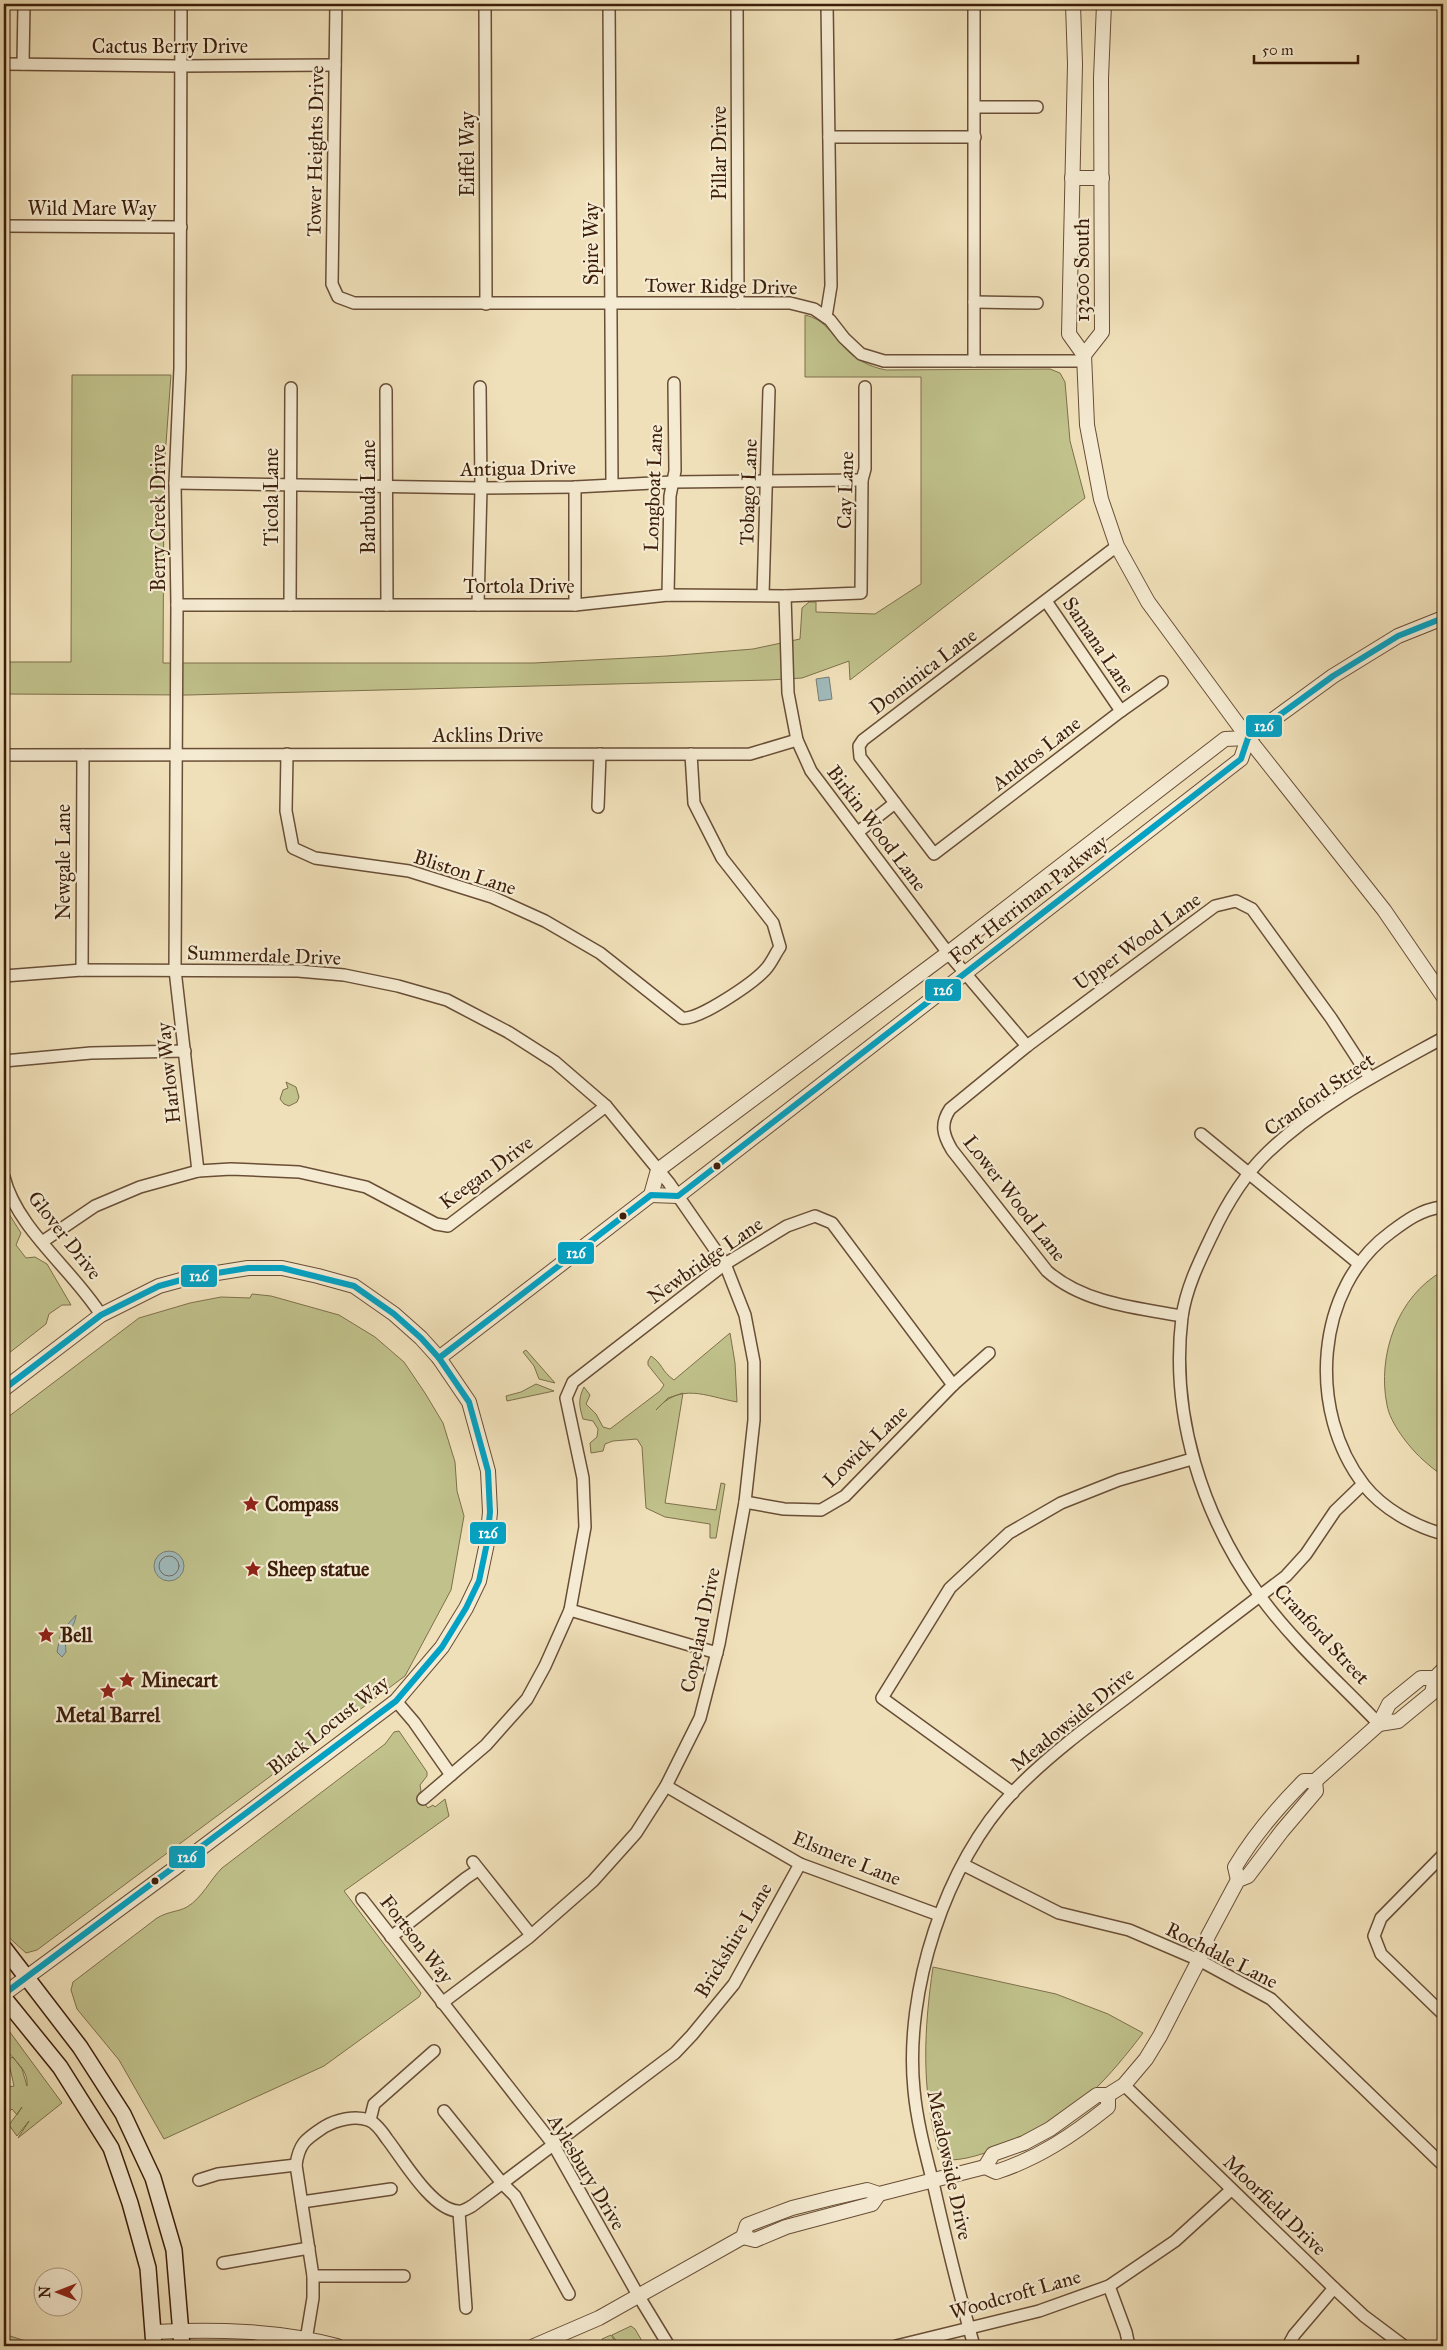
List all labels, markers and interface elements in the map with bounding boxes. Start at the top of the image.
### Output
scale bar [1254,32,1358,64]
street label: Cactus Berry Drive [92,34,248,58]
text: 50 m [1262,41,1294,59]
street label: Tower Heights Drive [302,65,329,237]
street label: Pillar Drive [707,106,731,200]
street label: Eiffel Way [455,111,479,197]
street label: Wild Mare Way [28,196,157,220]
street label: Spire Way [579,202,603,285]
street label: 13200 South [1070,218,1094,322]
street label: Tower Ridge Drive [644,273,798,300]
street label: Longboat Lane [639,424,668,552]
street label: Tobago Lane [734,438,763,546]
street label: Barbuda Lane [356,440,380,554]
street label: Berry Creek Drive [146,444,170,592]
street label: Ticola Lane [259,448,283,546]
street label: Cay Lane [832,451,858,529]
street label: Antigua Drive [459,455,576,482]
street label: Tortola Drive [463,574,575,598]
street label: Samana Lane [1058,592,1140,698]
street label: Dominica Lane [865,623,981,719]
street label: Andros Lane [986,711,1085,796]
line badge: 126 [1245,714,1283,738]
text: 126 [1254,718,1275,735]
street label: Acklins Drive [432,723,543,747]
street label: Birkin Wood Lane [822,760,932,896]
street label: Newgale Lane [51,804,76,920]
street label: Fort Herriman Parkway [944,829,1113,968]
street label: Bliston Lane [411,844,519,900]
street label: Upper Wood Lane [1069,887,1205,995]
street label: Summerdale Drive [187,940,341,970]
line badge: 126 [924,978,962,1002]
text: 126 [933,982,954,999]
street label: Harlow Way [151,1021,185,1125]
street label: Cranford Street [1259,1047,1379,1141]
street label: Keegan Drive [435,1130,538,1215]
street label: Lower Wood Lane [958,1130,1072,1266]
unlabelled marker [712,1161,722,1171]
street label: Glover Drive [23,1186,107,1284]
unlabelled marker [618,1211,628,1221]
street label: Newbridge Lane [643,1211,768,1309]
line badge: 126 [557,1241,595,1265]
text: 126 [566,1245,587,1262]
line badge: 126 [180,1264,218,1288]
text: 126 [189,1268,210,1285]
street label: Lowick Lane [818,1400,912,1492]
place label: Compass [265,1492,339,1517]
place icon: Compass [241,1494,261,1514]
line badge: 126 [469,1521,507,1545]
text: 126 [478,1525,499,1542]
place label: Sheep statue [267,1557,370,1582]
place icon: Sheep statue [243,1559,263,1579]
street label: Copeland Drive [675,1565,725,1695]
street label: Cranford Street [1269,1579,1375,1689]
place label: Bell [60,1623,93,1647]
place icon: Bell [36,1625,56,1645]
street label: Meadowside Drive [1005,1662,1139,1776]
place label: Minecart [141,1668,219,1692]
place icon: Minecart [117,1670,137,1690]
street label: Black Locust Way [262,1670,394,1780]
place icon: Metal Barrel [98,1681,118,1701]
place label: Metal Barrel [56,1703,161,1727]
street label: Elsmere Lane [789,1825,905,1891]
line badge: 126 [168,1845,206,1869]
text: 126 [177,1849,198,1866]
unlabelled marker [150,1876,160,1886]
street label: Brickshire Lane [689,1878,777,2002]
street label: Fortson Way [375,1890,459,1988]
street label: Rochdale Lane [1162,1917,1282,1993]
street label: Meadowside Drive [922,2088,978,2242]
street label: Aylesbury Drive [543,2109,631,2234]
street label: Moorfield Drive [1218,2150,1332,2260]
street label: Woodcroft Lane [947,2264,1083,2324]
north arrow [32,2268,82,2318]
text: N [37,2286,54,2298]

